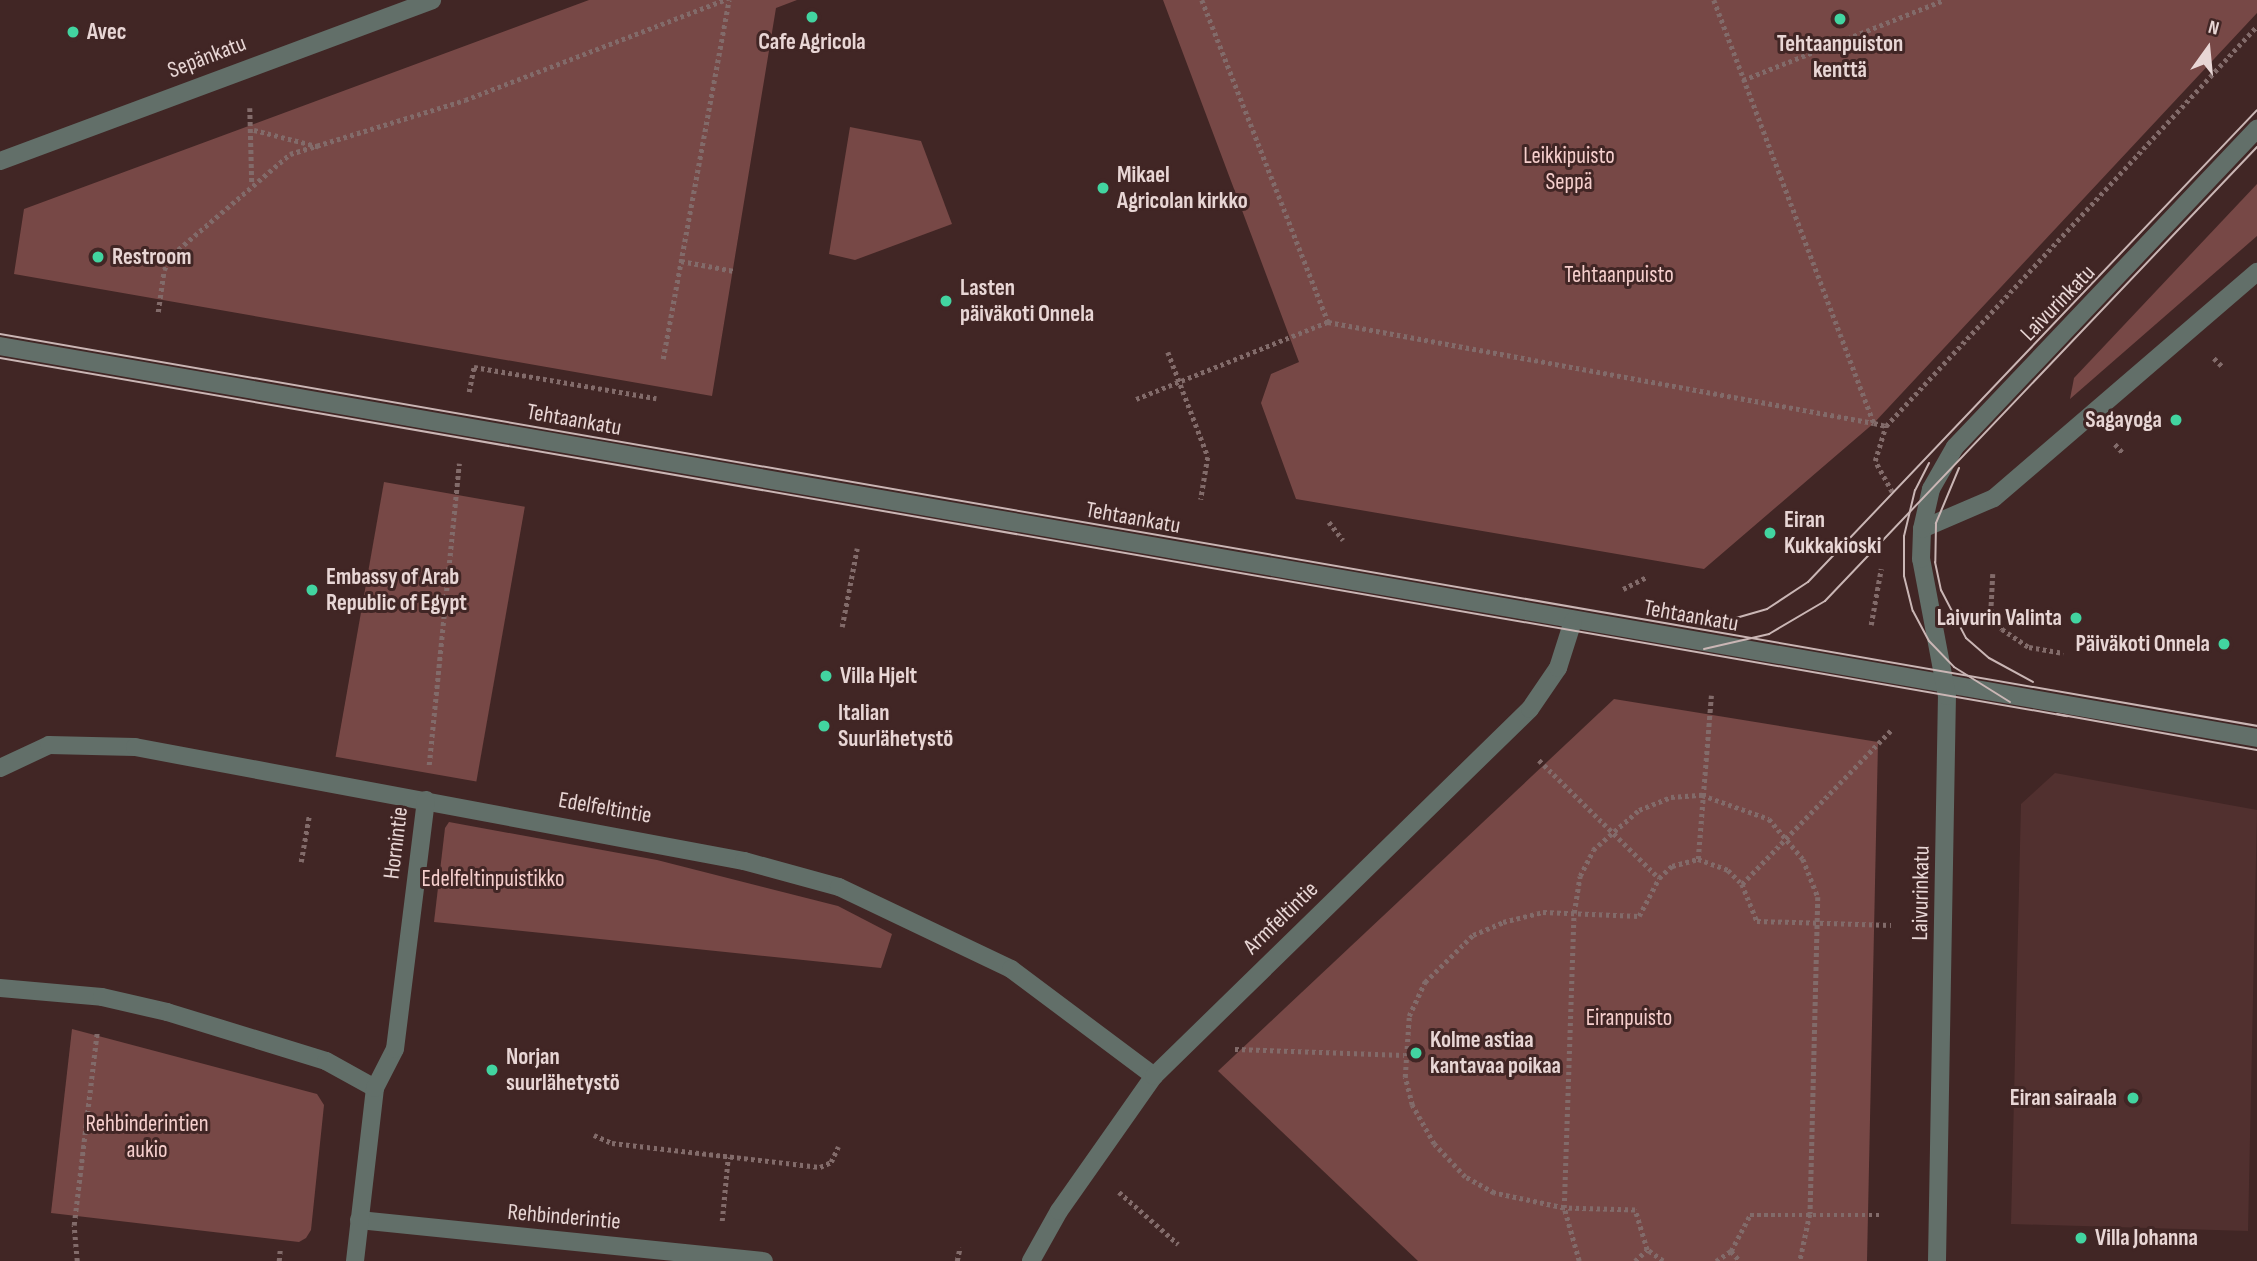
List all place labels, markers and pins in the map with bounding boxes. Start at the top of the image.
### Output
marker: Cafe Agricola [804,9,820,25]
marker: Tehtaanpuiston kenttä [1832,11,1848,27]
place label: Avec [87,18,126,46]
marker: Avec [65,24,81,40]
place label: Cafe Agricola [758,28,866,56]
place label: Tehtaanpuiston kenttä [1777,30,1903,84]
place label: Mikael Agricolan kirkko [1117,161,1248,215]
marker: Mikael Agricolan kirkko [1095,180,1111,196]
place label: Restroom [112,243,191,271]
marker: Restroom [90,249,106,265]
place label: Lasten päiväkoti Onnela [960,274,1094,328]
marker: Lasten päiväkoti Onnela [938,293,954,309]
place label: Sagayoga [2085,406,2162,434]
marker: Sagayoga [2168,412,2184,428]
place label: Eiran Kukkakioski [1784,506,1881,560]
marker: Eiran Kukkakioski [1762,525,1778,541]
place label: Embassy of Arab Republic of Egypt [326,563,467,617]
marker: Embassy of Arab Republic of Egypt [304,582,320,598]
place label: Laivurin Valinta [1937,604,2062,632]
marker: Laivurin Valinta [2068,610,2084,626]
place label: Päiväkoti Onnela [2076,630,2210,658]
marker: Päiväkoti Onnela [2216,636,2232,652]
place label: Villa Hjelt [840,662,917,690]
marker: Villa Hjelt [818,668,834,684]
place label: Italian Suurlähetystö [838,699,953,753]
marker: Italian Suurlähetystö [816,718,832,734]
place label: Kolme astiaa kantavaa poikaa [1430,1026,1561,1080]
place label: Norjan suurlähetystö [506,1043,620,1097]
marker: Kolme astiaa kantavaa poikaa [1408,1045,1424,1061]
marker: Norjan suurlähetystö [484,1062,500,1078]
place label: Eiran sairaala [2010,1084,2117,1112]
marker: Eiran sairaala [2123,1088,2143,1108]
place label: Villa Johanna [2095,1224,2198,1252]
marker: Villa Johanna [2073,1230,2089,1246]

